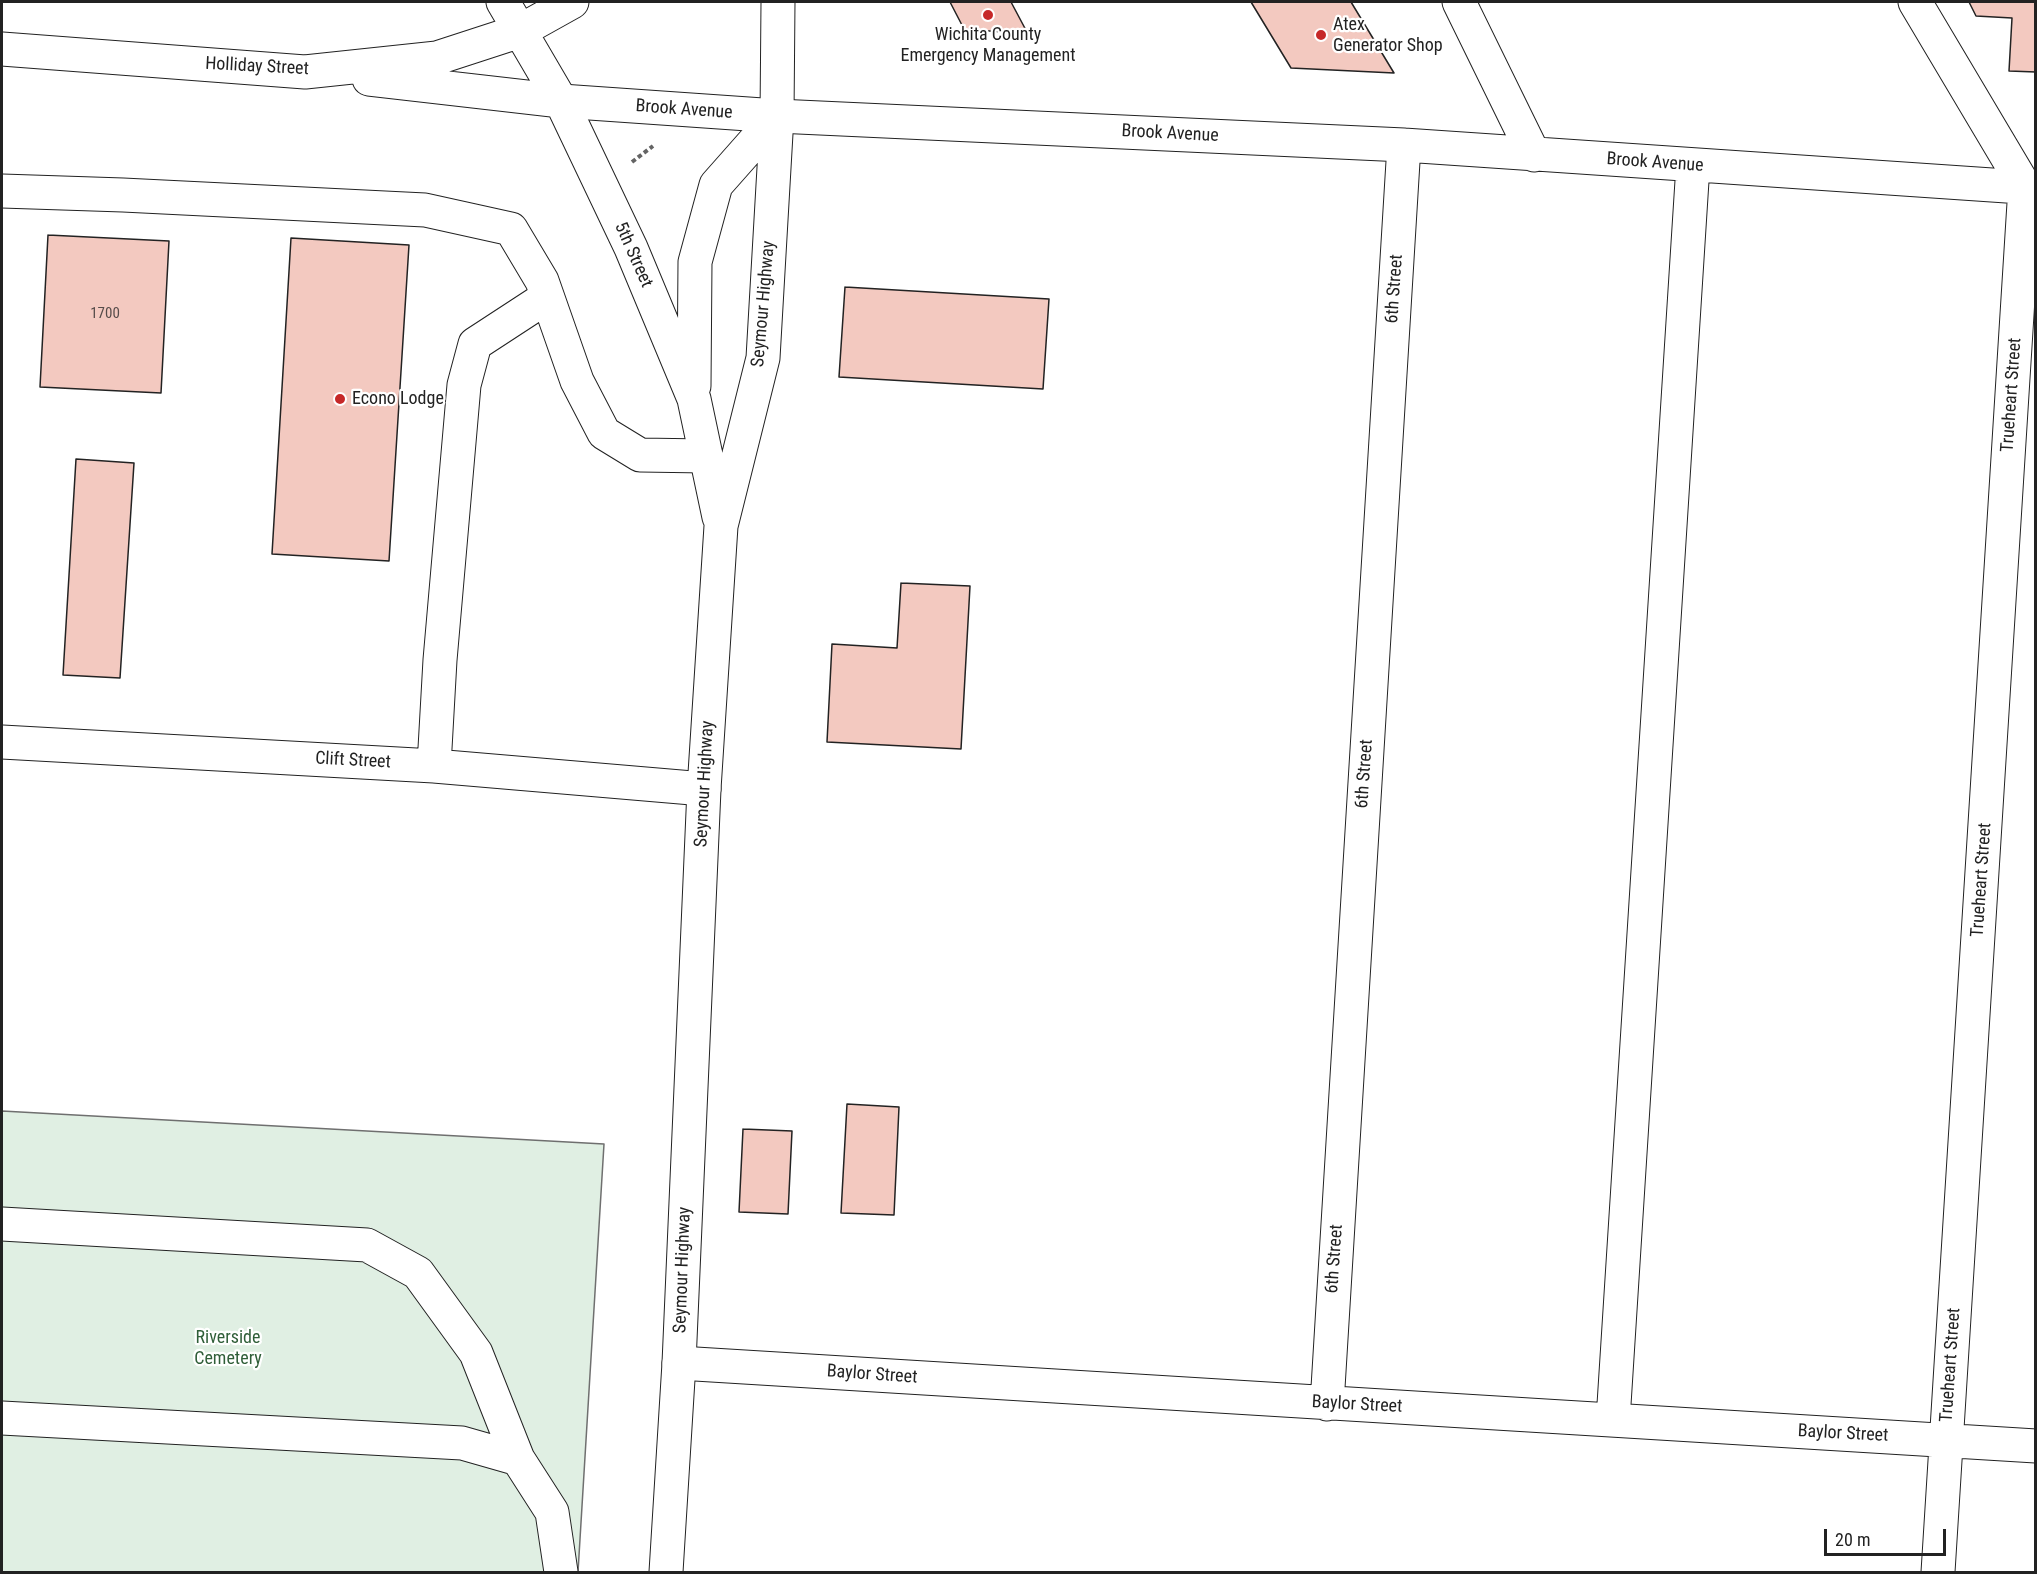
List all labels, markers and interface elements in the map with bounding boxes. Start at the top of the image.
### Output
marker: Wichita County Emergency Management [981,8,995,22]
place label: Atex Generator Shop [1333,14,1443,57]
place label: Wichita County Emergency Management [900,24,1076,66]
marker: Atex Generator Shop [1314,28,1328,42]
street label: Holliday Street [205,53,309,81]
street label: Brook Avenue [635,96,733,124]
street label: Brook Avenue [1121,121,1219,147]
street label: Brook Avenue [1606,149,1704,177]
street label: 5th Street [609,219,657,291]
street label: Seymour Highway [748,240,780,368]
street label: 6th Street [1382,254,1408,324]
house number: 1700 [90,305,120,323]
street label: Trueheart Street [1997,337,2027,453]
place label: Econo Lodge [352,388,444,410]
marker: Econo Lodge [333,392,347,406]
street label: Seymour Highway [691,720,719,848]
street label: 6th Street [1352,739,1378,809]
street label: Clift Street [315,748,391,774]
street label: Trueheart Street [1967,822,1997,938]
street label: Seymour Highway [670,1206,696,1334]
street label: 6th Street [1322,1224,1348,1294]
street label: Trueheart Street [1936,1307,1966,1423]
park label: Riverside Cemetery [194,1327,262,1370]
street label: Baylor Street [826,1361,918,1389]
street label: Baylor Street [1311,1392,1403,1418]
street label: Baylor Street [1797,1421,1889,1447]
scale bar [1827,1517,1948,1555]
text: 20 m [1835,1529,1870,1550]

